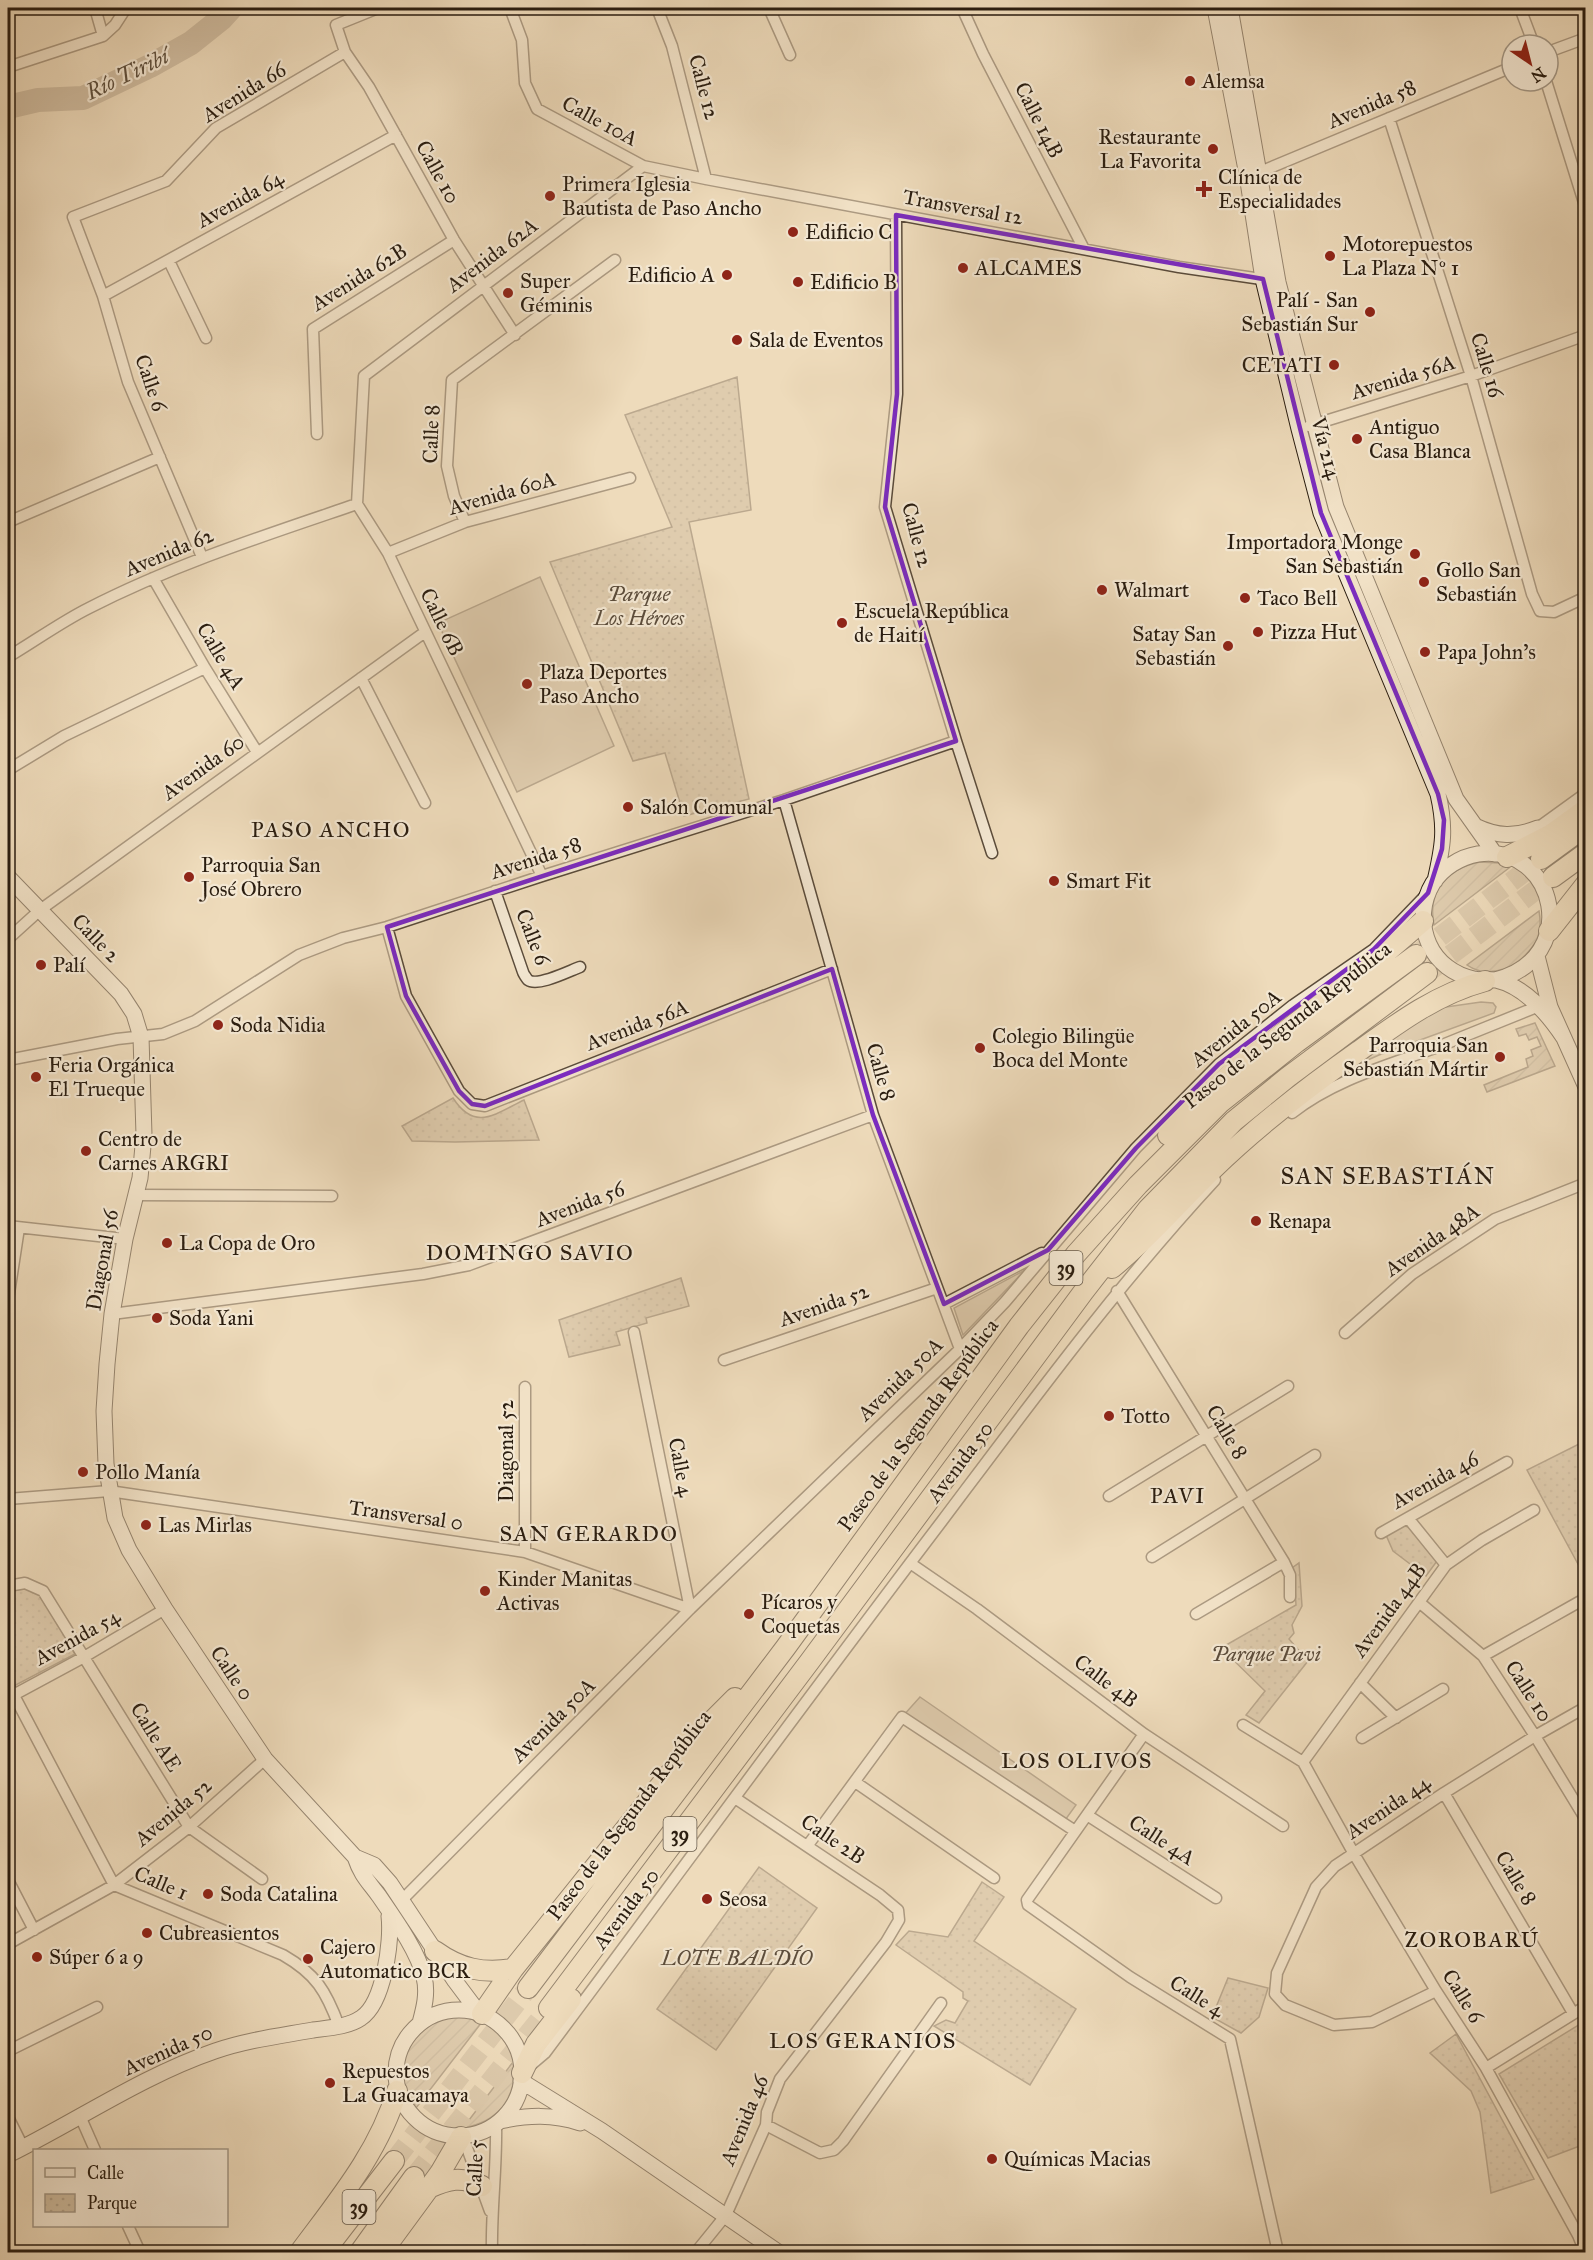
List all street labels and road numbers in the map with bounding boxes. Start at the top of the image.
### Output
street label: Calle 12 [683,52,725,123]
street label: Avenida 66 [196,55,292,129]
street label: Avenida 58 [1323,74,1420,135]
street label: Calle 14B [1009,78,1069,162]
street label: Calle 10A [558,90,642,152]
street label: Calle 10 [410,136,466,208]
street label: Avenida 64 [191,164,289,234]
street label: Transversal 12 [901,184,1026,230]
street label: Avenida 62A [440,212,543,299]
street label: Avenida 62B [306,237,412,317]
street label: Calle 16 [1465,329,1510,402]
street label: Avenida 56A [1347,349,1458,405]
street label: Calle 6 [129,351,173,416]
street label: Calle 8 [417,404,445,464]
street label: Vía 214 [1305,413,1347,483]
street label: Avenida 60A [445,465,558,521]
street label: Calle 12 [896,500,938,571]
street label: Avenida 62 [120,521,218,583]
street label: Calle 6B [414,584,470,660]
street label: Calle 4A [191,618,251,694]
street label: Avenida 60 [156,728,249,806]
street label: Avenida 58 [486,831,585,885]
street label: Calle 6 [510,905,556,970]
street label: Calle 2 [66,908,126,968]
street label: Paseo de la Segunda República [1178,936,1396,1114]
street label: Avenida 50A [1185,984,1287,1073]
street label: Avenida 56A [581,994,692,1057]
street label: Calle 8 [860,1040,902,1104]
street label: Avenida 56 [531,1175,629,1233]
street label: Avenida 48A [1379,1198,1484,1283]
street label: Diagonal 56 [80,1206,124,1313]
road number: 39 [1050,1251,1082,1285]
street label: Avenida 52 [775,1277,873,1333]
street label: Paseo de la Segunda República [832,1313,1004,1536]
street label: Avenida 50A [851,1332,948,1427]
street label: Diagonal 52 [493,1399,519,1502]
street label: Calle 8 [1201,1400,1253,1464]
street label: Avenida 50 [920,1416,999,1508]
street label: Calle 4 [663,1435,700,1500]
street label: Avenida 46 [1386,1445,1484,1515]
street label: Transversal 0 [347,1494,465,1536]
street label: Avenida 44B [1346,1558,1432,1663]
street label: Avenida 54 [29,1602,125,1672]
street label: Calle 0 [204,1641,260,1705]
street label: Calle 4B [1069,1649,1143,1713]
street label: Calle 10 [1500,1655,1558,1727]
street label: Avenida 50A [505,1672,601,1768]
street label: Calle AE [125,1697,187,1777]
street label: Paseo de la Segunda República [541,1705,717,1925]
street label: Avenida 44 [1340,1769,1436,1845]
street label: Avenida 52 [128,1772,217,1852]
street label: Calle 2B [796,1808,870,1870]
street label: Calle 4A [1124,1809,1200,1871]
road number: 39 [664,1817,696,1851]
street label: Calle 8 [1490,1846,1542,1910]
street label: Calle 1 [130,1860,192,1906]
street label: Avenida 50 [586,1863,665,1955]
street label: Calle 6 [1436,1964,1490,2029]
street label: Calle 4 [1165,1969,1230,2023]
street label: Avenida 50 [118,2019,217,2082]
street label: Avenida 46 [714,2070,774,2170]
street label: Calle 5 [461,2138,489,2197]
road number: 39 [342,2190,376,2224]

